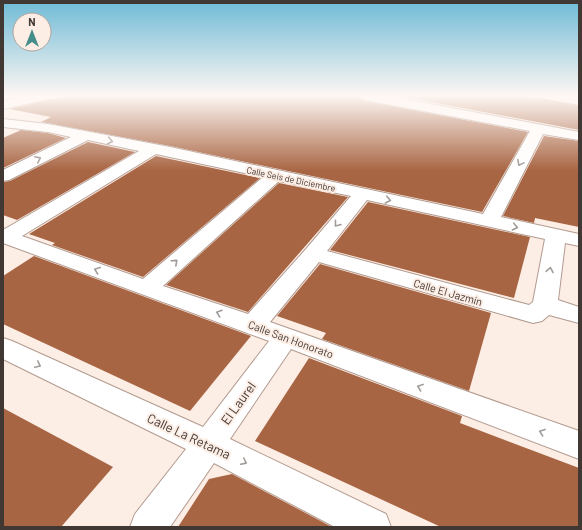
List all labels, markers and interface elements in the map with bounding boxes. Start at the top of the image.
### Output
north arrow [12,12,52,52]
text: N [28,15,36,28]
one-way arrow [107,136,114,144]
one-way arrow [34,156,41,164]
one-way arrow [517,159,525,166]
street label: Calle Seis de Diciembre [245,164,337,194]
one-way arrow [385,195,391,203]
one-way arrow [335,220,342,227]
one-way arrow [512,222,519,231]
one-way arrow [170,259,178,267]
one-way arrow [93,267,100,275]
one-way arrow [546,267,554,273]
street label: Calle El Jazmín [412,276,484,308]
one-way arrow [216,309,223,318]
street label: Calle San Honorato [247,318,335,360]
one-way arrow [34,360,42,368]
street label: El Laurel [217,378,259,428]
one-way arrow [417,383,424,391]
street label: Calle La Retama [145,410,233,462]
one-way arrow [539,428,546,436]
one-way arrow [240,458,248,465]

